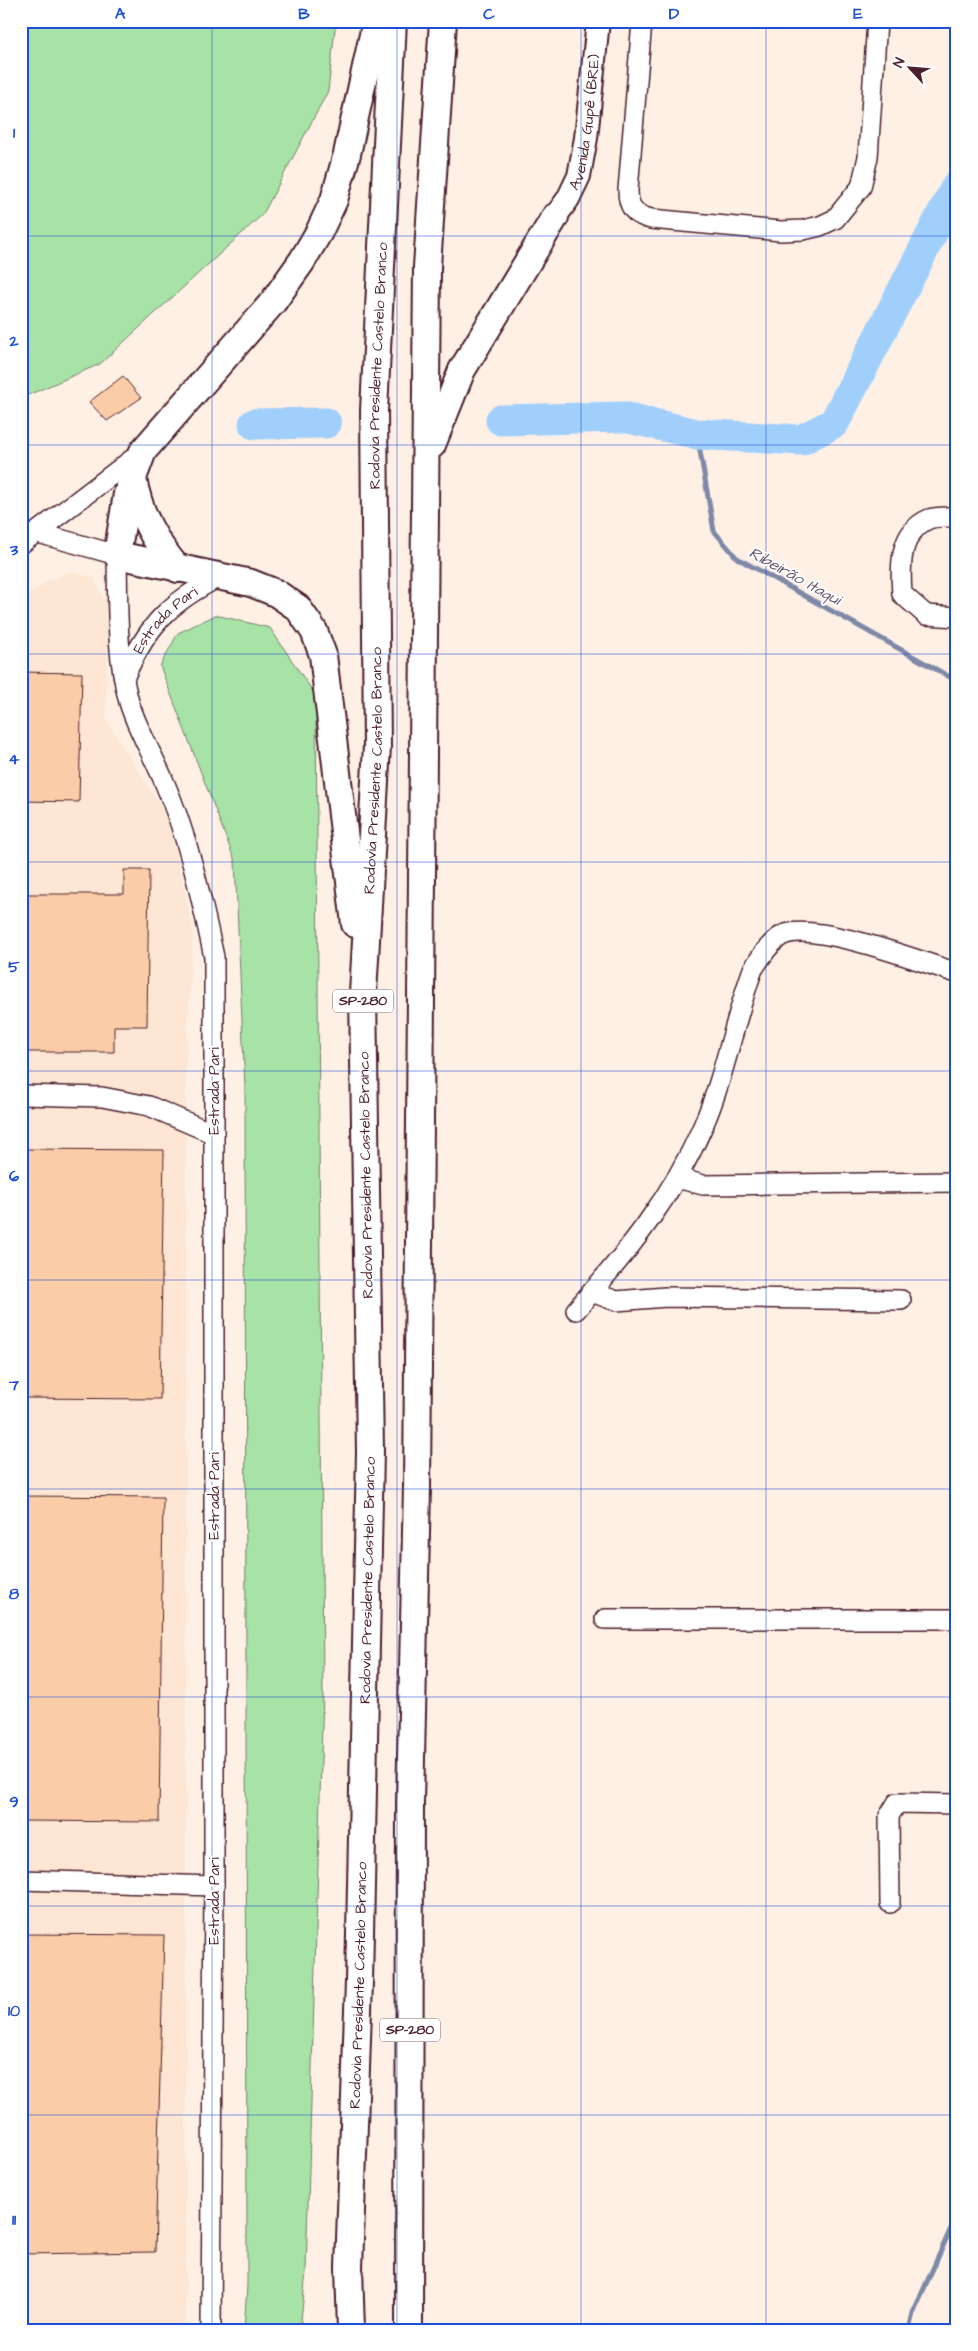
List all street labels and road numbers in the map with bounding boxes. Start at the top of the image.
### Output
street label: Avenida Gupê (BRE) [563,53,605,193]
street label: Rodovia Presidente Castelo Branco [363,241,393,489]
street label: Estrada Pari [127,581,202,657]
street label: Rodovia Presidente Castelo Branco [358,647,388,895]
road number: SP-280 [333,989,393,1012]
street label: Estrada Pari [204,1047,225,1135]
street label: Rodovia Presidente Castelo Branco [353,1051,379,1299]
street label: Estrada Pari [204,1452,225,1540]
street label: Rodovia Presidente Castelo Branco [354,1456,380,1704]
street label: Estrada Pari [204,1857,225,1945]
street label: Rodovia Presidente Castelo Branco [344,1861,372,2109]
road number: SP-280 [380,2018,440,2042]

